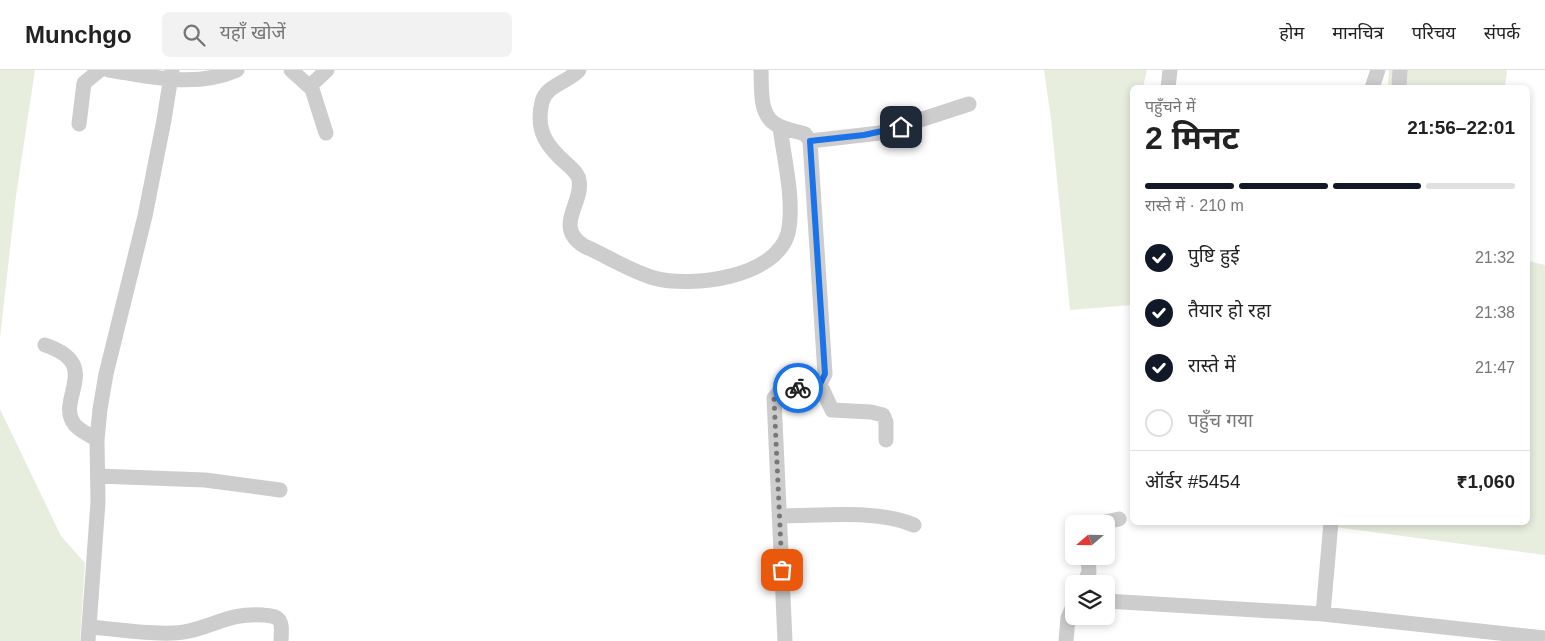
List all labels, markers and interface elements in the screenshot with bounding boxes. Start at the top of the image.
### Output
search box [162,12,512,57]
text: Munchgo [25,21,132,48]
icon: search [180,21,208,49]
text: यहाँ खोजें [220,22,286,43]
text: होम [1279,23,1304,43]
text: मानचित्र [1332,23,1384,43]
text: परिचय [1412,23,1456,43]
text: संपर्क [1484,23,1520,43]
text: पहुँचने में [1145,98,1196,115]
pin [880,106,922,148]
icon: home [887,113,915,141]
text: 21:56–22:01 [1407,117,1515,138]
text: 2 मिनट [1145,120,1239,156]
text: रास्ते में · 210 m [1145,197,1244,214]
icon: check [1145,244,1173,272]
text: पुष्टि हुई [1188,245,1240,266]
text: 21:32 [1475,249,1515,266]
icon: check [1145,299,1173,327]
text: तैयार हो रहा [1188,300,1271,321]
text: 21:38 [1475,304,1515,321]
icon: check [1145,354,1173,382]
text: रास्ते में [1188,355,1236,376]
text: 21:47 [1475,359,1515,376]
courier [773,363,823,413]
icon: bike [784,374,812,402]
text: पहुँच गया [1188,410,1253,431]
text: ऑर्डर #5454 [1145,471,1241,492]
text: ₹1,060 [1457,471,1515,492]
north arrow [1065,515,1115,565]
map controls [1065,515,1115,625]
pin [761,549,803,591]
icon: bag [768,556,796,584]
button: layers [1065,575,1115,625]

